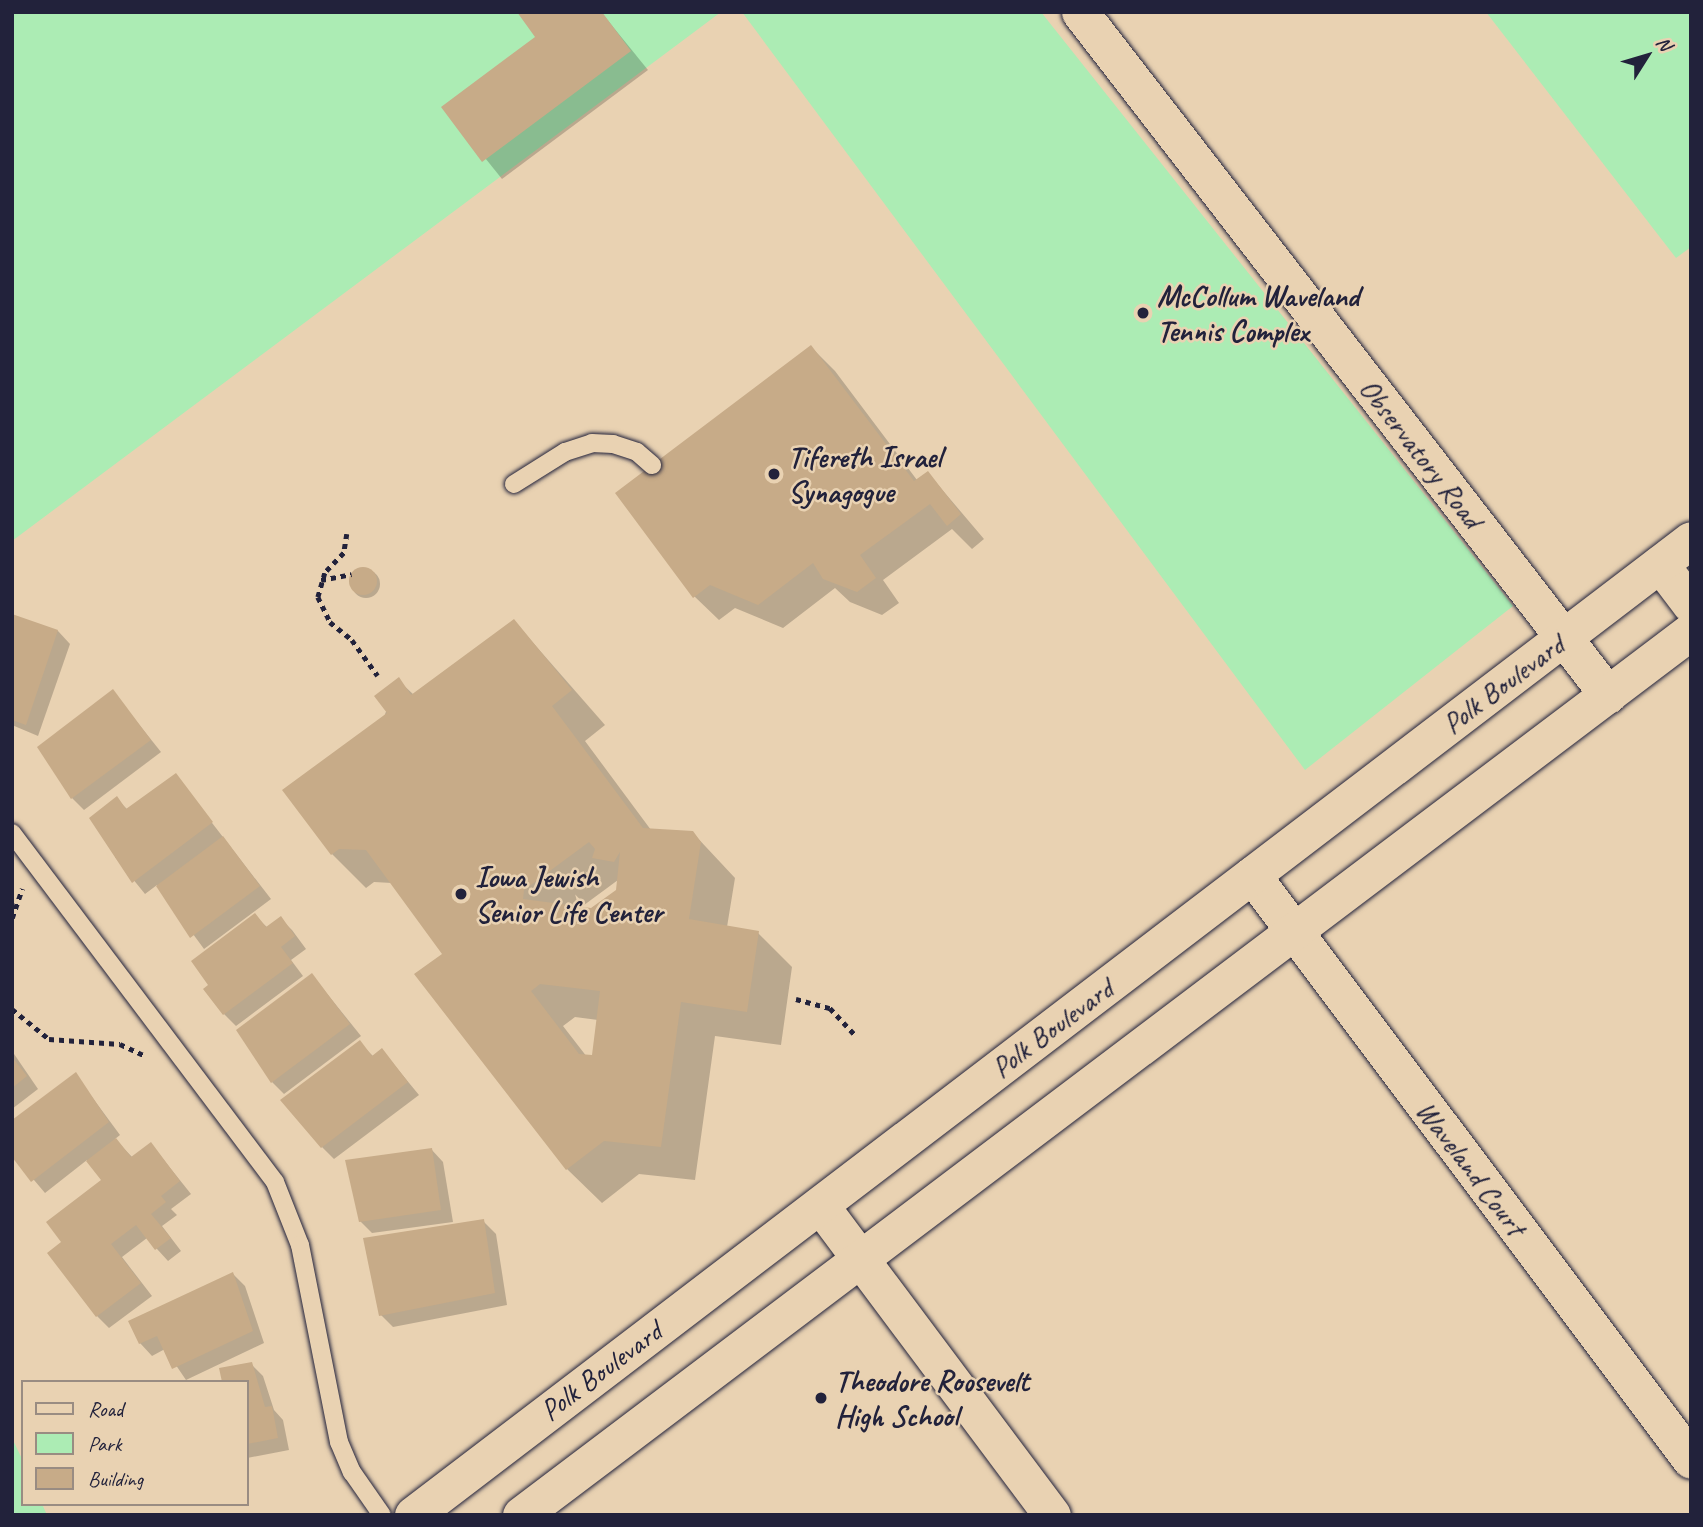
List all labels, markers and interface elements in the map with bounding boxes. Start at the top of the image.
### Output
north arrow [1612,21,1682,91]
text: N [1651,31,1677,55]
place label: McCollum Waveland Tennis Complex [1157,278,1360,348]
marker: McCollum Waveland Tennis Complex [1135,305,1151,321]
street label: Observatory Road [1351,371,1491,535]
place label: Tifereth Israel Synagogue [788,439,941,510]
marker: Tifereth Israel Synagogue [766,466,782,482]
street label: Polk Boulevard [1434,626,1572,742]
place label: Iowa Jewish Senior Life Center [475,859,662,930]
marker: Iowa Jewish Senior Life Center [453,886,469,902]
street label: Polk Boulevard [983,970,1121,1086]
street label: Waveland Court [1408,1093,1534,1243]
street label: Polk Boulevard [532,1313,670,1429]
place label: Theodore Roosevelt High School [835,1363,1029,1434]
legend [21,1380,248,1506]
marker: Theodore Roosevelt High School [813,1390,829,1406]
text: Road [88,1396,123,1422]
text: Park [88,1431,121,1457]
text: Building [88,1466,143,1492]

